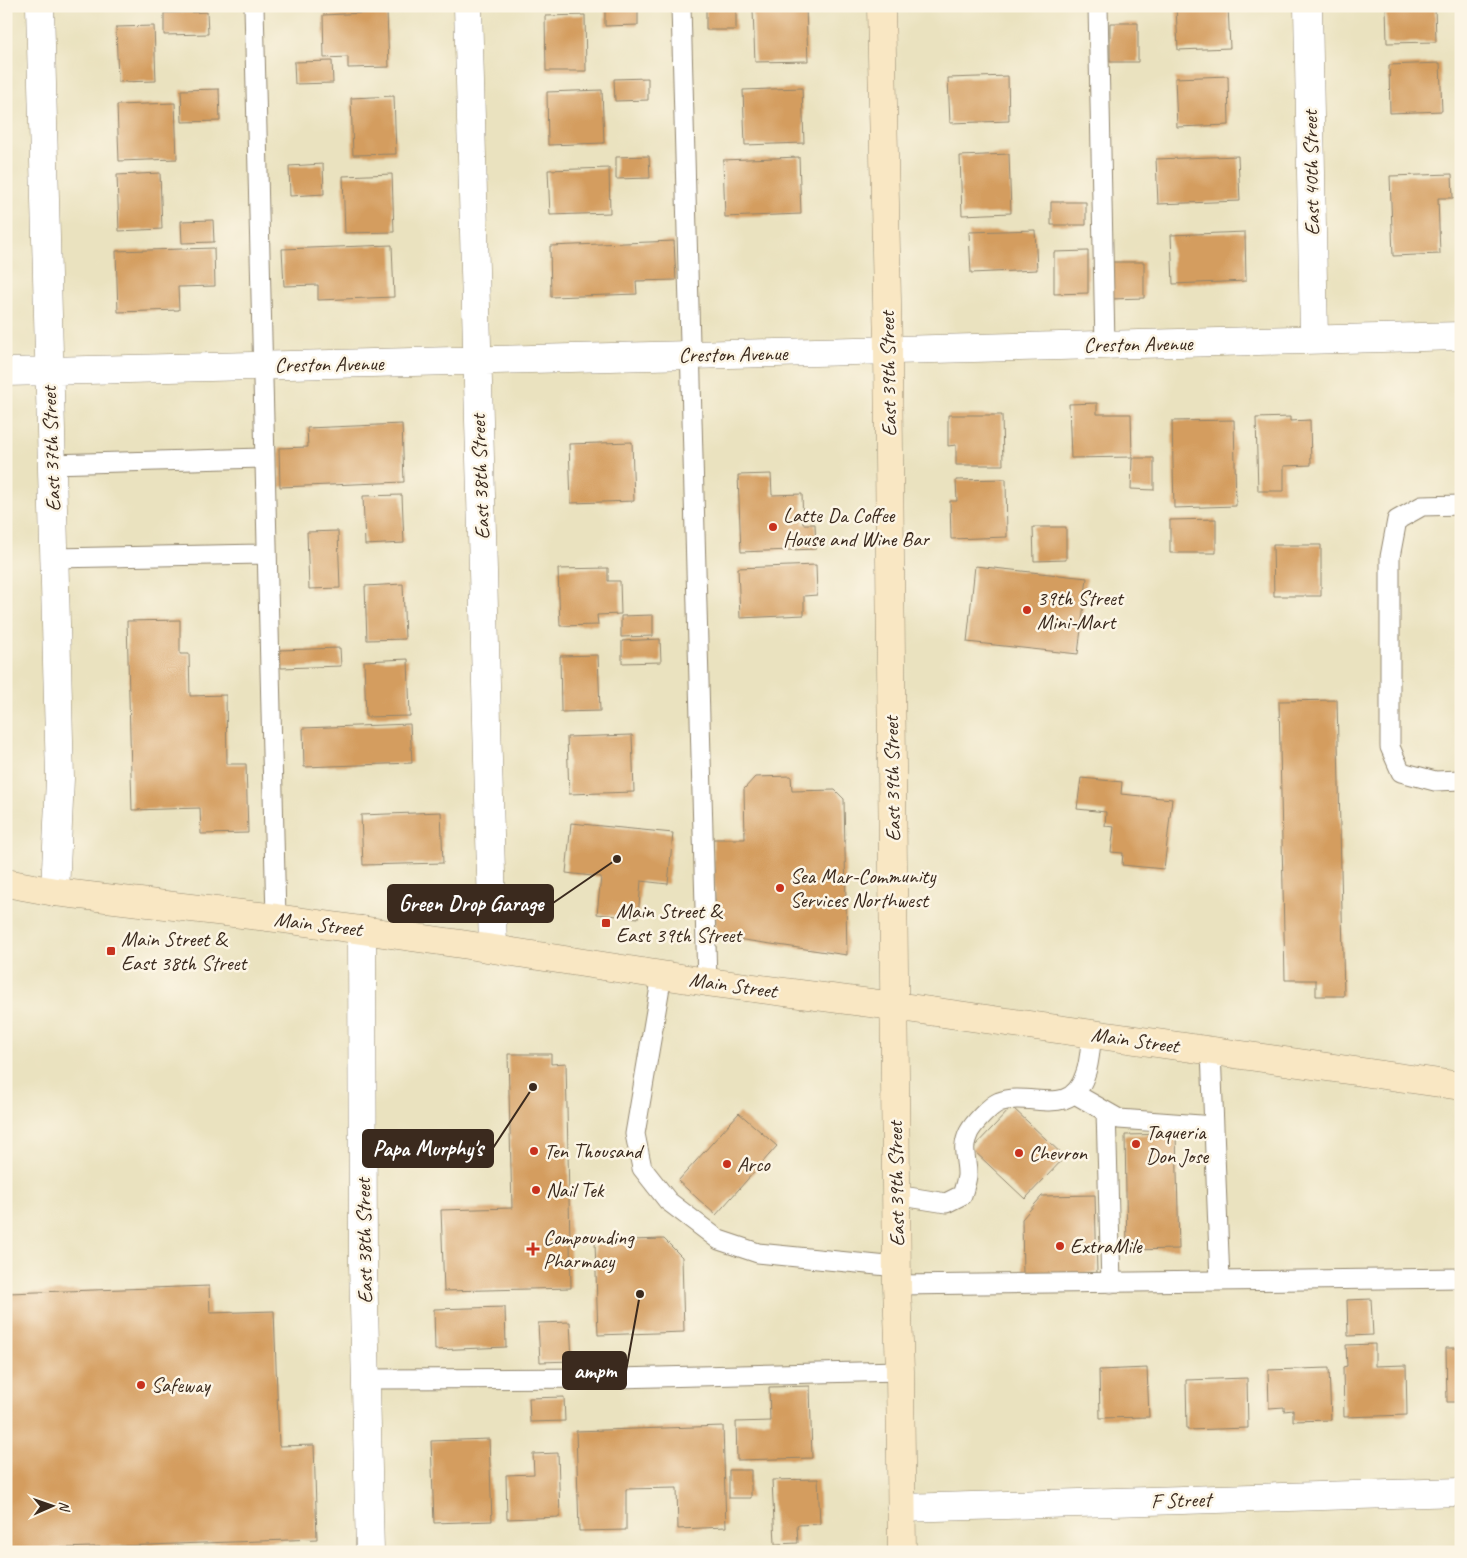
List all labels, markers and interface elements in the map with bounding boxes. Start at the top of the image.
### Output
street label: East 40th Street [1297,108,1325,236]
street label: East 39th Street [874,309,902,437]
street label: Creston Avenue [1083,330,1194,358]
street label: Creston Avenue [678,340,789,368]
street label: Creston Avenue [274,350,385,378]
street label: East 37th Street [36,384,66,512]
street label: East 38th Street [465,412,495,540]
place label: Latte Da Coffee House and Wine Bar [783,502,930,552]
marker: Latte Da Coffee House and Wine Bar [767,521,779,533]
place label: 39th Street Mini-Mart [1037,585,1125,635]
marker: 39th Street Mini-Mart [1021,604,1033,616]
street label: East 39th Street [878,714,906,842]
place label: Sea Mar-Community Services Northwest [790,863,937,913]
marker: Sea Mar-Community Services Northwest [774,882,786,894]
callout: Green Drop Garage [388,885,553,922]
text: Green Drop Garage [399,890,545,918]
place label: Main Street & East 39th Street [616,898,743,948]
street label: Main Street [273,906,365,943]
marker: Main Street & East 39th Street [600,917,612,929]
place label: Main Street & East 38th Street [121,926,248,976]
marker: Main Street & East 38th Street [105,945,117,957]
street label: Main Street [688,966,780,1004]
street label: Main Street [1090,1021,1182,1059]
street label: East 39th Street [882,1119,910,1247]
place label: Taqueria Don Jose [1146,1119,1209,1169]
callout: Papa Murphy's [363,1130,493,1167]
text: Papa Murphy's [373,1135,486,1163]
place label: Ten Thousand [544,1138,645,1164]
marker: Taqueria Don Jose [1130,1138,1142,1150]
place label: Chevron [1029,1140,1087,1166]
marker: Ten Thousand [528,1145,540,1157]
marker: Chevron [1013,1147,1025,1159]
place label: Arco [737,1151,771,1177]
marker: Arco [721,1158,733,1170]
street label: East 38th Street [350,1176,378,1304]
place label: Nail Tek [546,1177,605,1203]
marker: Nail Tek [530,1184,542,1196]
place label: Compounding Pharmacy [543,1224,635,1274]
place label: ExtraMile [1070,1233,1143,1259]
marker: ExtraMile [1054,1240,1066,1252]
marker: Compounding Pharmacy [527,1243,539,1255]
callout: ampm [563,1352,626,1389]
text: ampm [573,1357,618,1385]
place label: Safeway [151,1372,212,1398]
marker: Safeway [135,1379,147,1391]
north arrow [28,1480,78,1530]
street label: F Street [1151,1486,1214,1514]
text: N [56,1501,73,1513]

